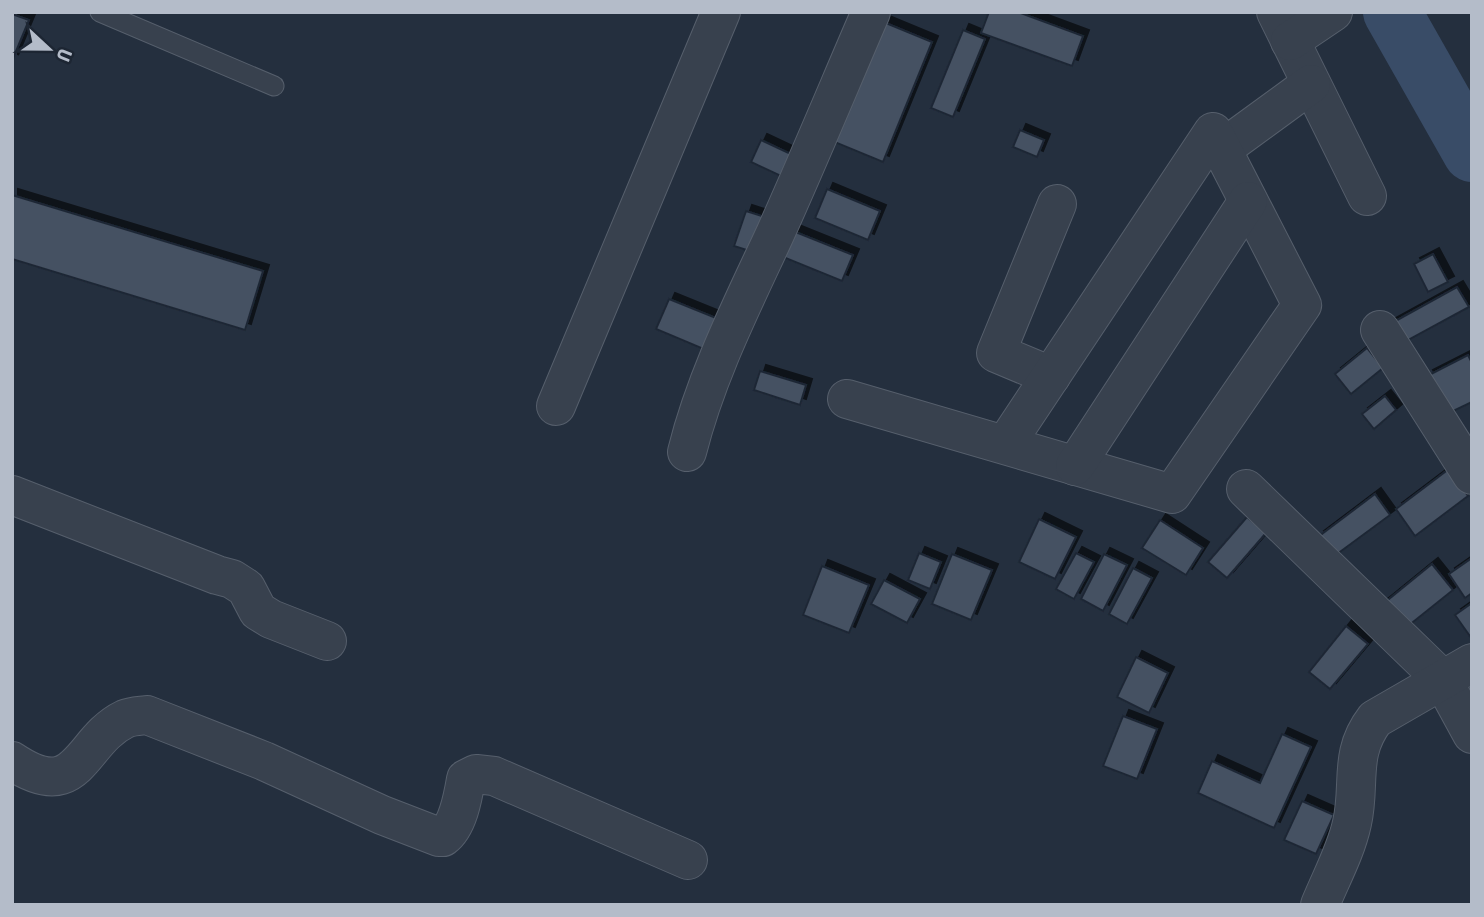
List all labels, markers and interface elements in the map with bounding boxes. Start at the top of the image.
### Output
north arrow [14,14,84,84]
text: U [52,46,77,65]

